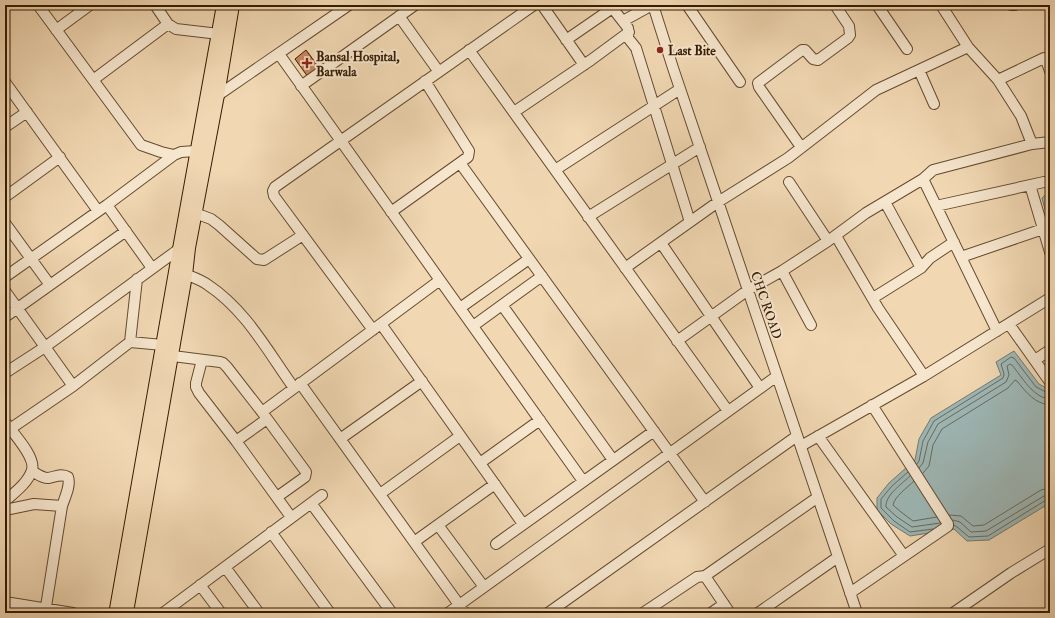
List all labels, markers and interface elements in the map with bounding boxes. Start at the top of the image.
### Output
place label: Last Bite [668,43,716,59]
marker: Last Bite [655,45,665,55]
place label: Bansal Hospital, Barwala [316,49,400,80]
marker: Bansal Hospital, Barwala [301,57,313,69]
street label: CHC ROAD [747,269,785,341]

